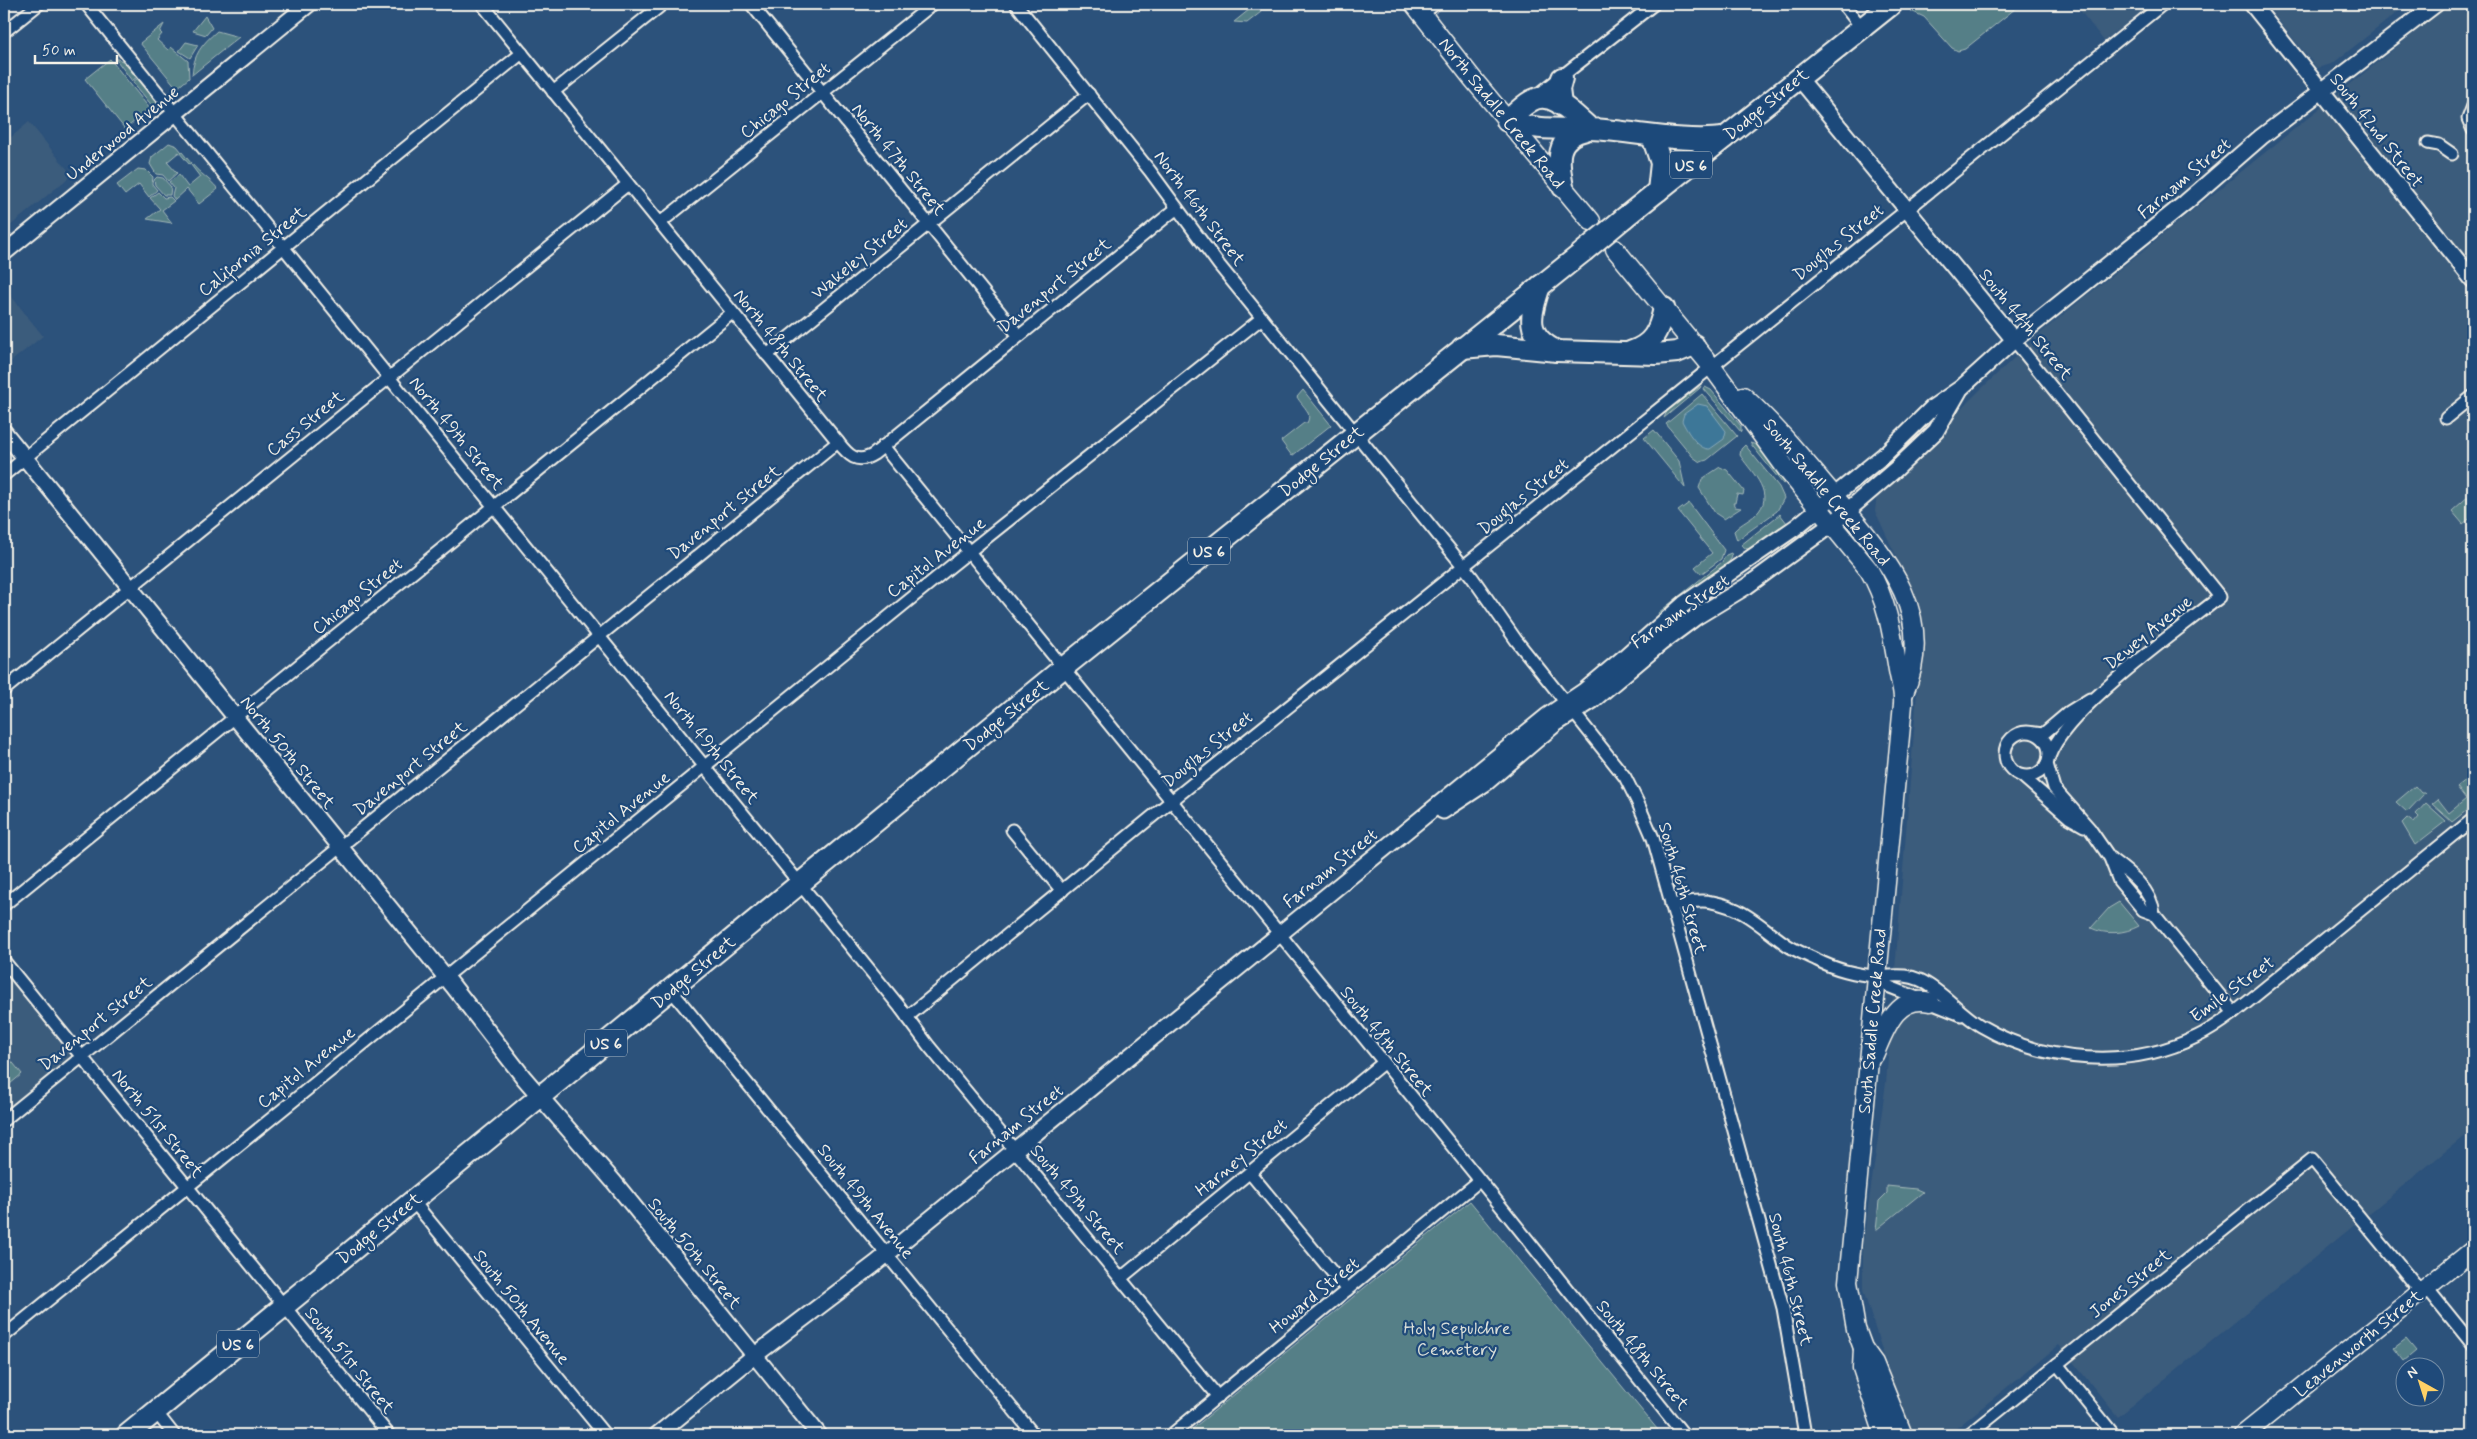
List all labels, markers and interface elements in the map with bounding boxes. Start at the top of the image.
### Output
scale bar [35,32,118,64]
street label: North Saddle Creek Road [1433,33,1570,195]
text: 50 m [42,41,76,61]
street label: Chicago Street [735,57,836,145]
street label: Dodge Street [1719,63,1815,147]
street label: South 42nd Street [2324,68,2429,193]
street label: Underwood Avenue [61,81,184,187]
street label: North 47th Street [846,99,951,221]
street label: Farnam Street [2133,132,2237,225]
street label: North 46th Street [1148,146,1251,272]
road number: US 6 [1670,152,1712,178]
street label: Douglas Street [1788,199,1891,288]
street label: California Street [194,201,313,304]
street label: Wakeley Street [806,212,913,305]
street label: Davenport Street [993,232,1117,339]
street label: South 44th Street [1973,264,2078,386]
street label: North 48th Street [727,284,833,407]
street label: North 49th Street [403,372,510,496]
street label: Cass Street [262,385,350,463]
street label: South Saddle Creek Road [1757,414,1895,572]
street label: Dodge Street [1274,420,1370,504]
street label: Douglas Street [1473,453,1576,542]
street label: Davenport Street [663,459,787,566]
street label: Capitol Avenue [882,511,991,604]
road number: US 6 [1188,538,1230,564]
street label: Chicago Street [307,553,408,641]
street label: Farnam Street [1627,569,1735,655]
street label: Dewey Avenue [2100,590,2198,676]
street label: Dodge Street [959,674,1055,758]
street label: North 49th Street [658,686,765,810]
street label: North 50th Street [234,691,341,815]
street label: Douglas Street [1157,706,1260,795]
street label: Davenport Street [349,715,473,822]
street label: Capitol Avenue [568,766,676,860]
street label: South 46th Street [1652,820,1712,957]
street label: Farnam Street [1278,823,1383,914]
street label: South Saddle Creek Road [1853,927,1893,1115]
street label: Dodge Street [646,930,742,1016]
street label: Emile Street [2185,951,2280,1029]
street label: Davenport Street [34,970,158,1077]
street label: South 48th Street [1334,981,1439,1102]
street label: Capitol Avenue [253,1021,361,1115]
road number: US 6 [585,1030,627,1056]
street label: North 51st Street [106,1064,209,1184]
street label: Farnam Street [964,1079,1069,1170]
street label: Harney Street [1191,1113,1293,1202]
street label: South 49th Avenue [811,1139,919,1264]
street label: South 49th Street [1024,1140,1131,1260]
street label: Dodge Street [332,1187,428,1271]
street label: South 50th Street [642,1193,747,1315]
street label: South 46th Street [1762,1210,1818,1348]
street label: Jones Street [2085,1243,2177,1324]
street label: South 50th Avenue [467,1245,575,1370]
street label: Howard Street [1264,1252,1365,1340]
street label: Leavenworth Street [2289,1284,2428,1403]
street label: South 48th Street [1590,1295,1695,1416]
street label: South 51st Street [299,1302,400,1420]
park label: Holy Sepulchre Cemetery [1403,1317,1511,1362]
road number: US 6 [217,1330,259,1358]
north arrow [2394,1356,2444,1406]
text: N [2403,1363,2422,1383]

